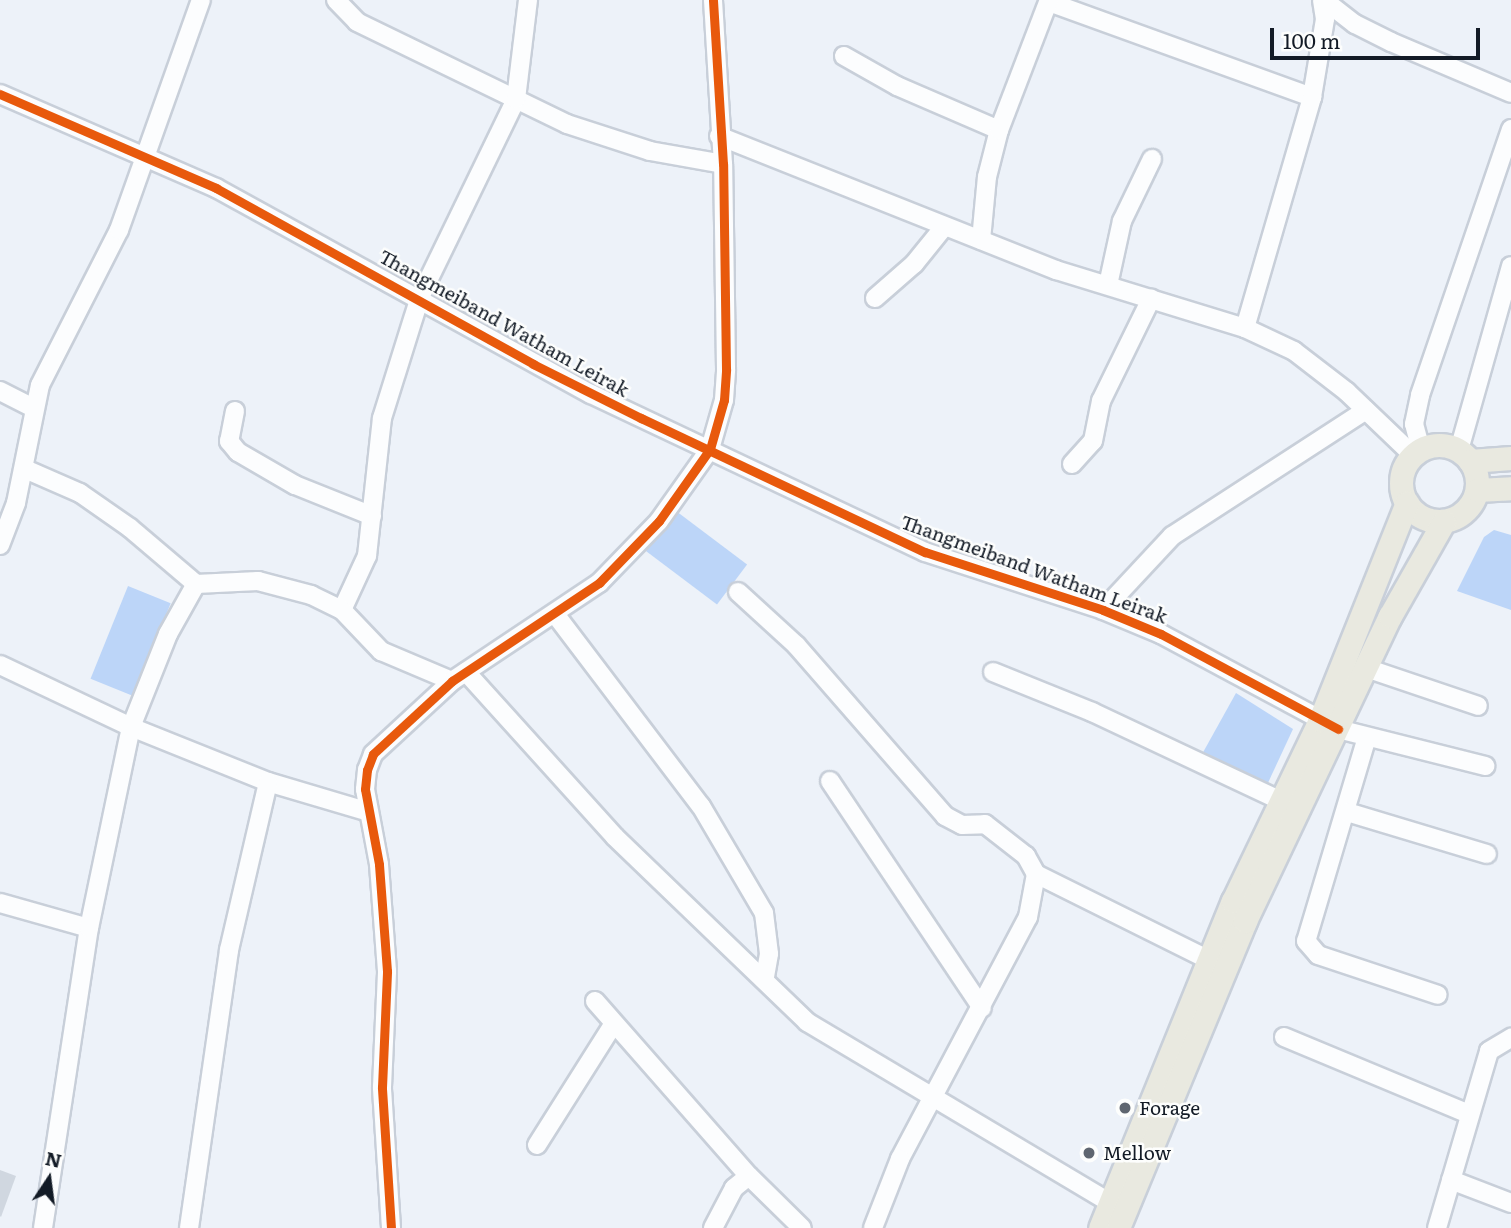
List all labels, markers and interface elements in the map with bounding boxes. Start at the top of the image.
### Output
scale bar [1273,14,1483,58]
text: 100 m [1283,24,1340,55]
street label: Thangmeiband Watham Leirak [375,245,633,401]
street label: Thangmeiband Watham Leirak [898,510,1170,628]
place label: Forage [1139,1097,1200,1119]
marker: Forage [1117,1100,1133,1116]
place label: Mellow [1103,1142,1171,1164]
text: N [43,1143,65,1174]
north arrow [14,1144,84,1214]
marker: Mellow [1081,1145,1097,1161]

